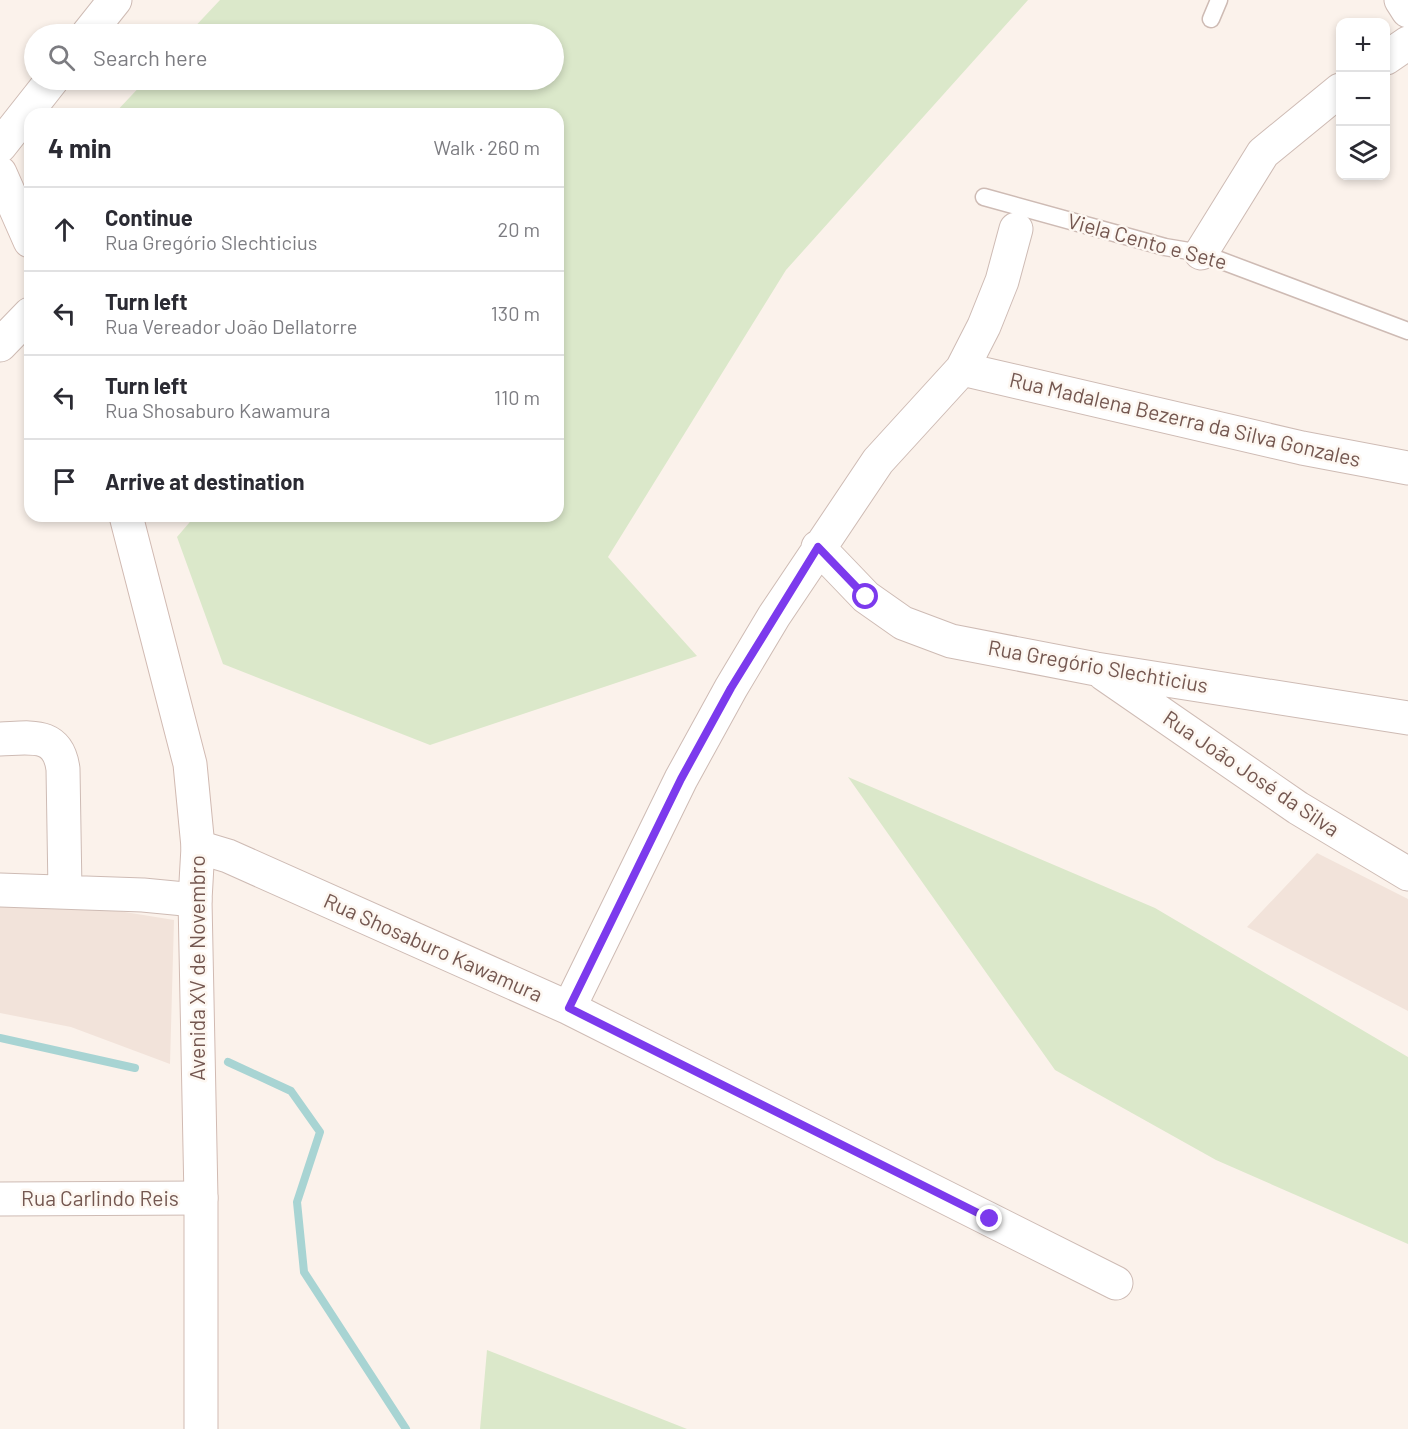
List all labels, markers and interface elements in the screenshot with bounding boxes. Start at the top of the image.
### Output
map controls [1336,18,1390,180]
button: + [1336,18,1390,72]
search box [24,24,564,90]
icon: search [45,41,78,74]
text: Search here [93,44,207,70]
button: − [1336,72,1390,126]
button: layers [1336,126,1390,180]
text: 4 min [48,132,112,163]
text: Walk · 260 m [433,135,540,159]
text: Continue [105,204,193,230]
street label: Viela Cento e Sete [1065,207,1230,274]
icon: ahead [48,213,81,246]
text: 20 m [497,217,540,241]
text: Rua Gregório Slechticius [105,230,317,254]
text: Turn left [105,288,188,314]
icon: left [48,297,81,330]
text: 130 m [491,301,540,325]
text: Rua Vereador João Dellatorre [105,314,357,338]
street label: Rua Madalena Bezerra da Silva Gonzales [1007,366,1363,471]
text: Turn left [105,372,188,398]
icon: left [48,381,81,414]
text: 110 m [494,385,540,409]
text: Rua Shosaburo Kawamura [105,398,330,422]
icon: arrive [48,465,81,498]
text: Arrive at destination [105,468,304,494]
route start [852,583,878,609]
street label: Rua Gregório Slechticius [986,634,1210,697]
street label: Rua João José da Silva [1159,704,1345,841]
street label: Avenida XV de Novembro [184,855,209,1081]
street label: Rua Shosaburo Kawamura [320,887,547,1006]
street label: Rua Carlindo Reis [21,1185,179,1210]
route end [976,1205,1002,1231]

